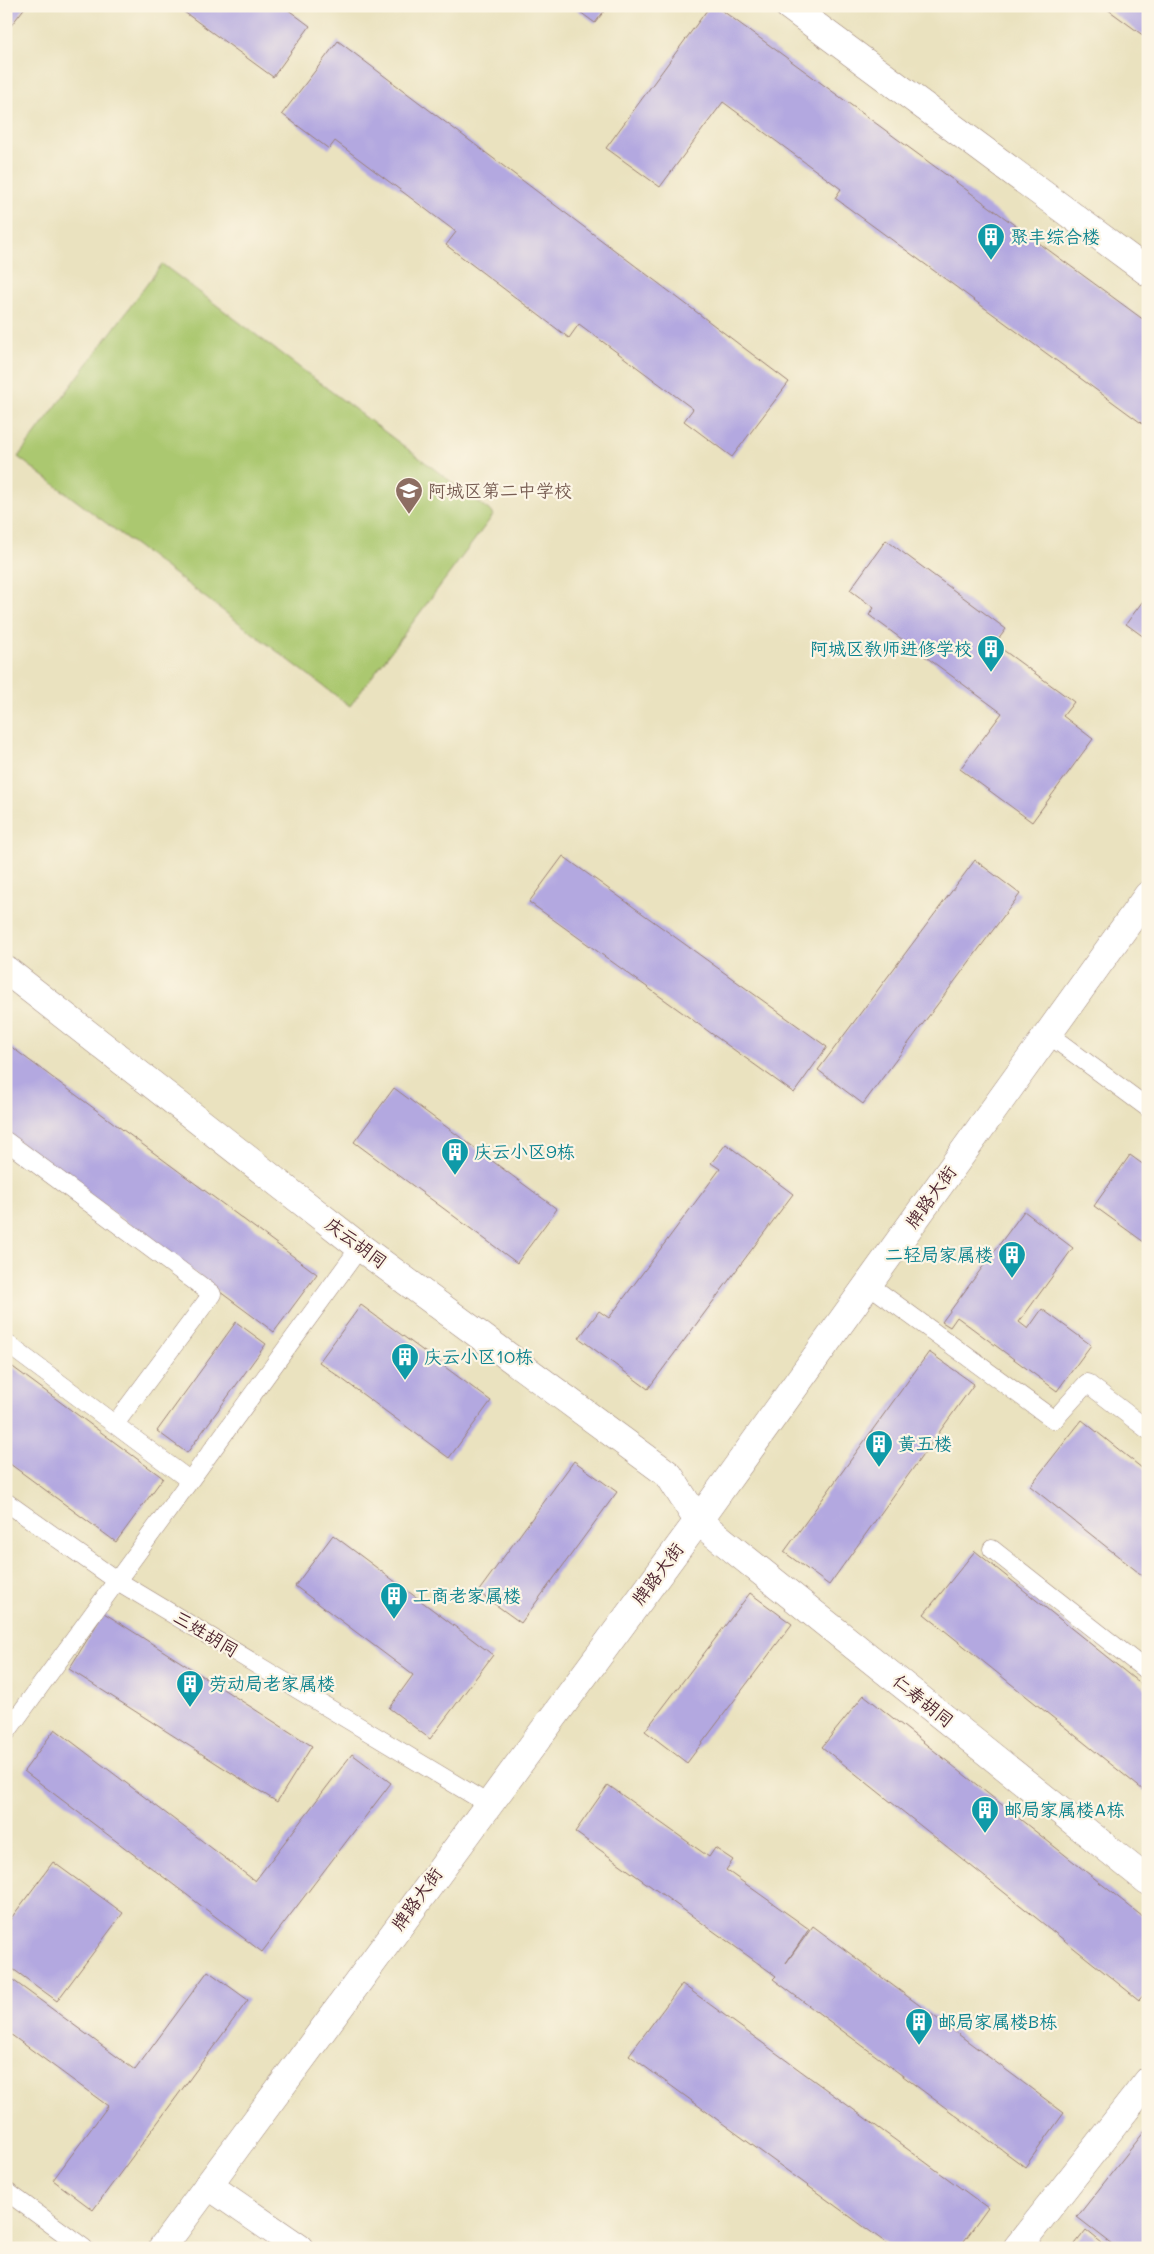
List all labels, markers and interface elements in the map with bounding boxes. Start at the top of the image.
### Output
building icon: 聚丰综合楼 [976,222,1006,261]
place label: 聚丰综合楼 [1010,224,1100,248]
school or university icon: 阿城区第二中学校 [394,476,424,515]
place label: 阿城区第二中学校 [428,478,572,502]
building icon: 阿城区教师进修学校 [976,634,1006,673]
place label: 阿城区教师进修学校 [810,636,972,660]
building icon: 庆云小区9栋 [440,1137,470,1176]
place label: 庆云小区9栋 [474,1139,575,1163]
street label: 牌路大街 [899,1160,961,1233]
street label: 庆云胡同 [321,1211,393,1273]
building icon: 二轻局家属楼 [997,1240,1027,1279]
place label: 二轻局家属楼 [885,1242,993,1266]
building icon: 庆云小区10栋 [390,1342,420,1381]
place label: 庆云小区10栋 [424,1344,533,1368]
building icon: 黄五楼 [864,1429,894,1468]
place label: 黄五楼 [898,1431,952,1455]
street label: 牌路大街 [626,1537,688,1609]
building icon: 工商老家属楼 [379,1581,409,1620]
place label: 工商老家属楼 [413,1583,521,1607]
street label: 三姓胡同 [169,1604,244,1662]
street label: 仁寿胡同 [888,1668,959,1732]
building icon: 劳动局老家属楼 [175,1669,205,1708]
place label: 劳动局老家属楼 [209,1671,335,1695]
building icon: 邮局家属楼A栋 [970,1795,1000,1834]
place label: 邮局家属楼A栋 [1004,1797,1124,1821]
street label: 牌路大街 [385,1862,447,1935]
building icon: 邮局家属楼B栋 [904,2007,934,2046]
place label: 邮局家属楼B栋 [938,2009,1057,2033]

